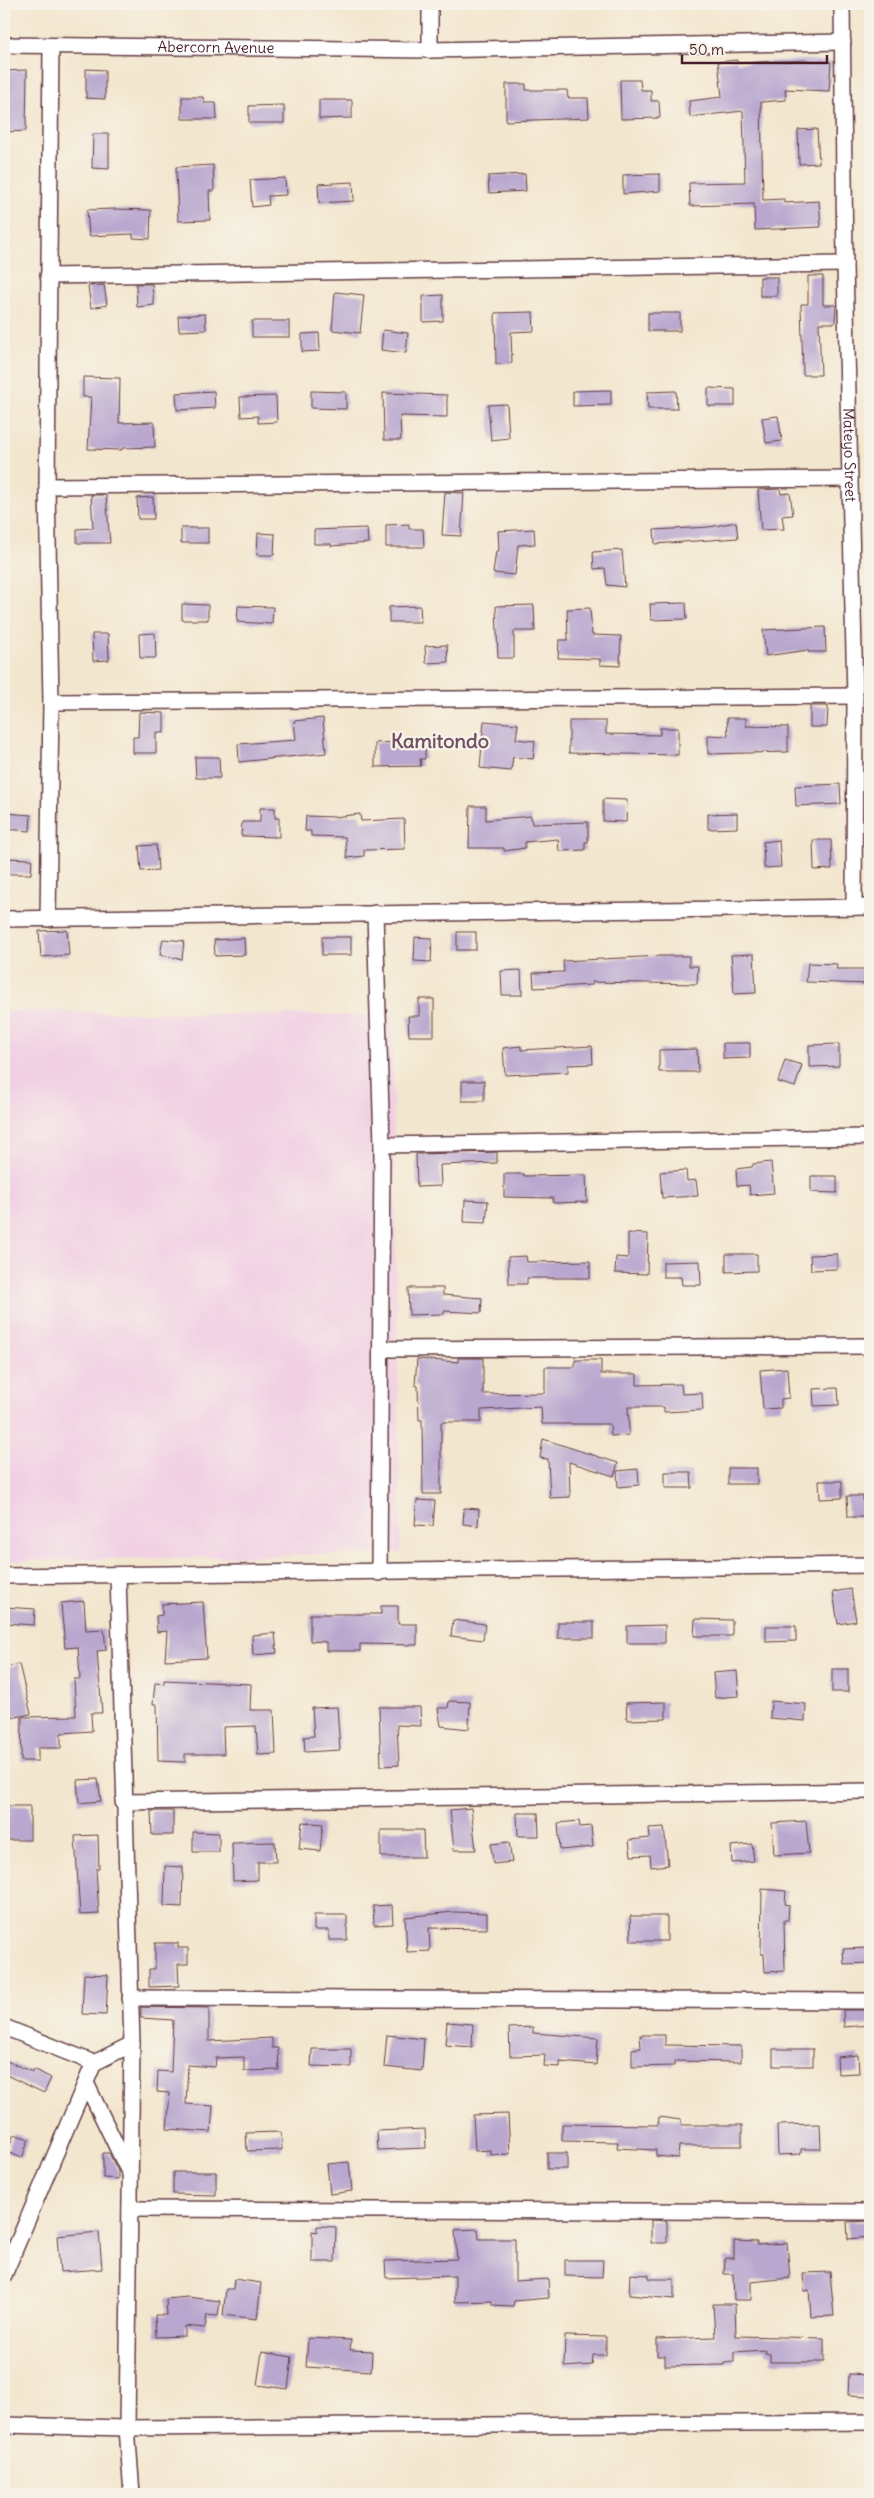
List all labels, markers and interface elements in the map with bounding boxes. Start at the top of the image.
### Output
scale bar [682,32,826,64]
street label: Abercorn Avenue [158,37,274,57]
text: 50 m [689,40,724,59]
street label: Mateyo Street [839,408,861,502]
district label: Kamitondo [391,728,489,753]

